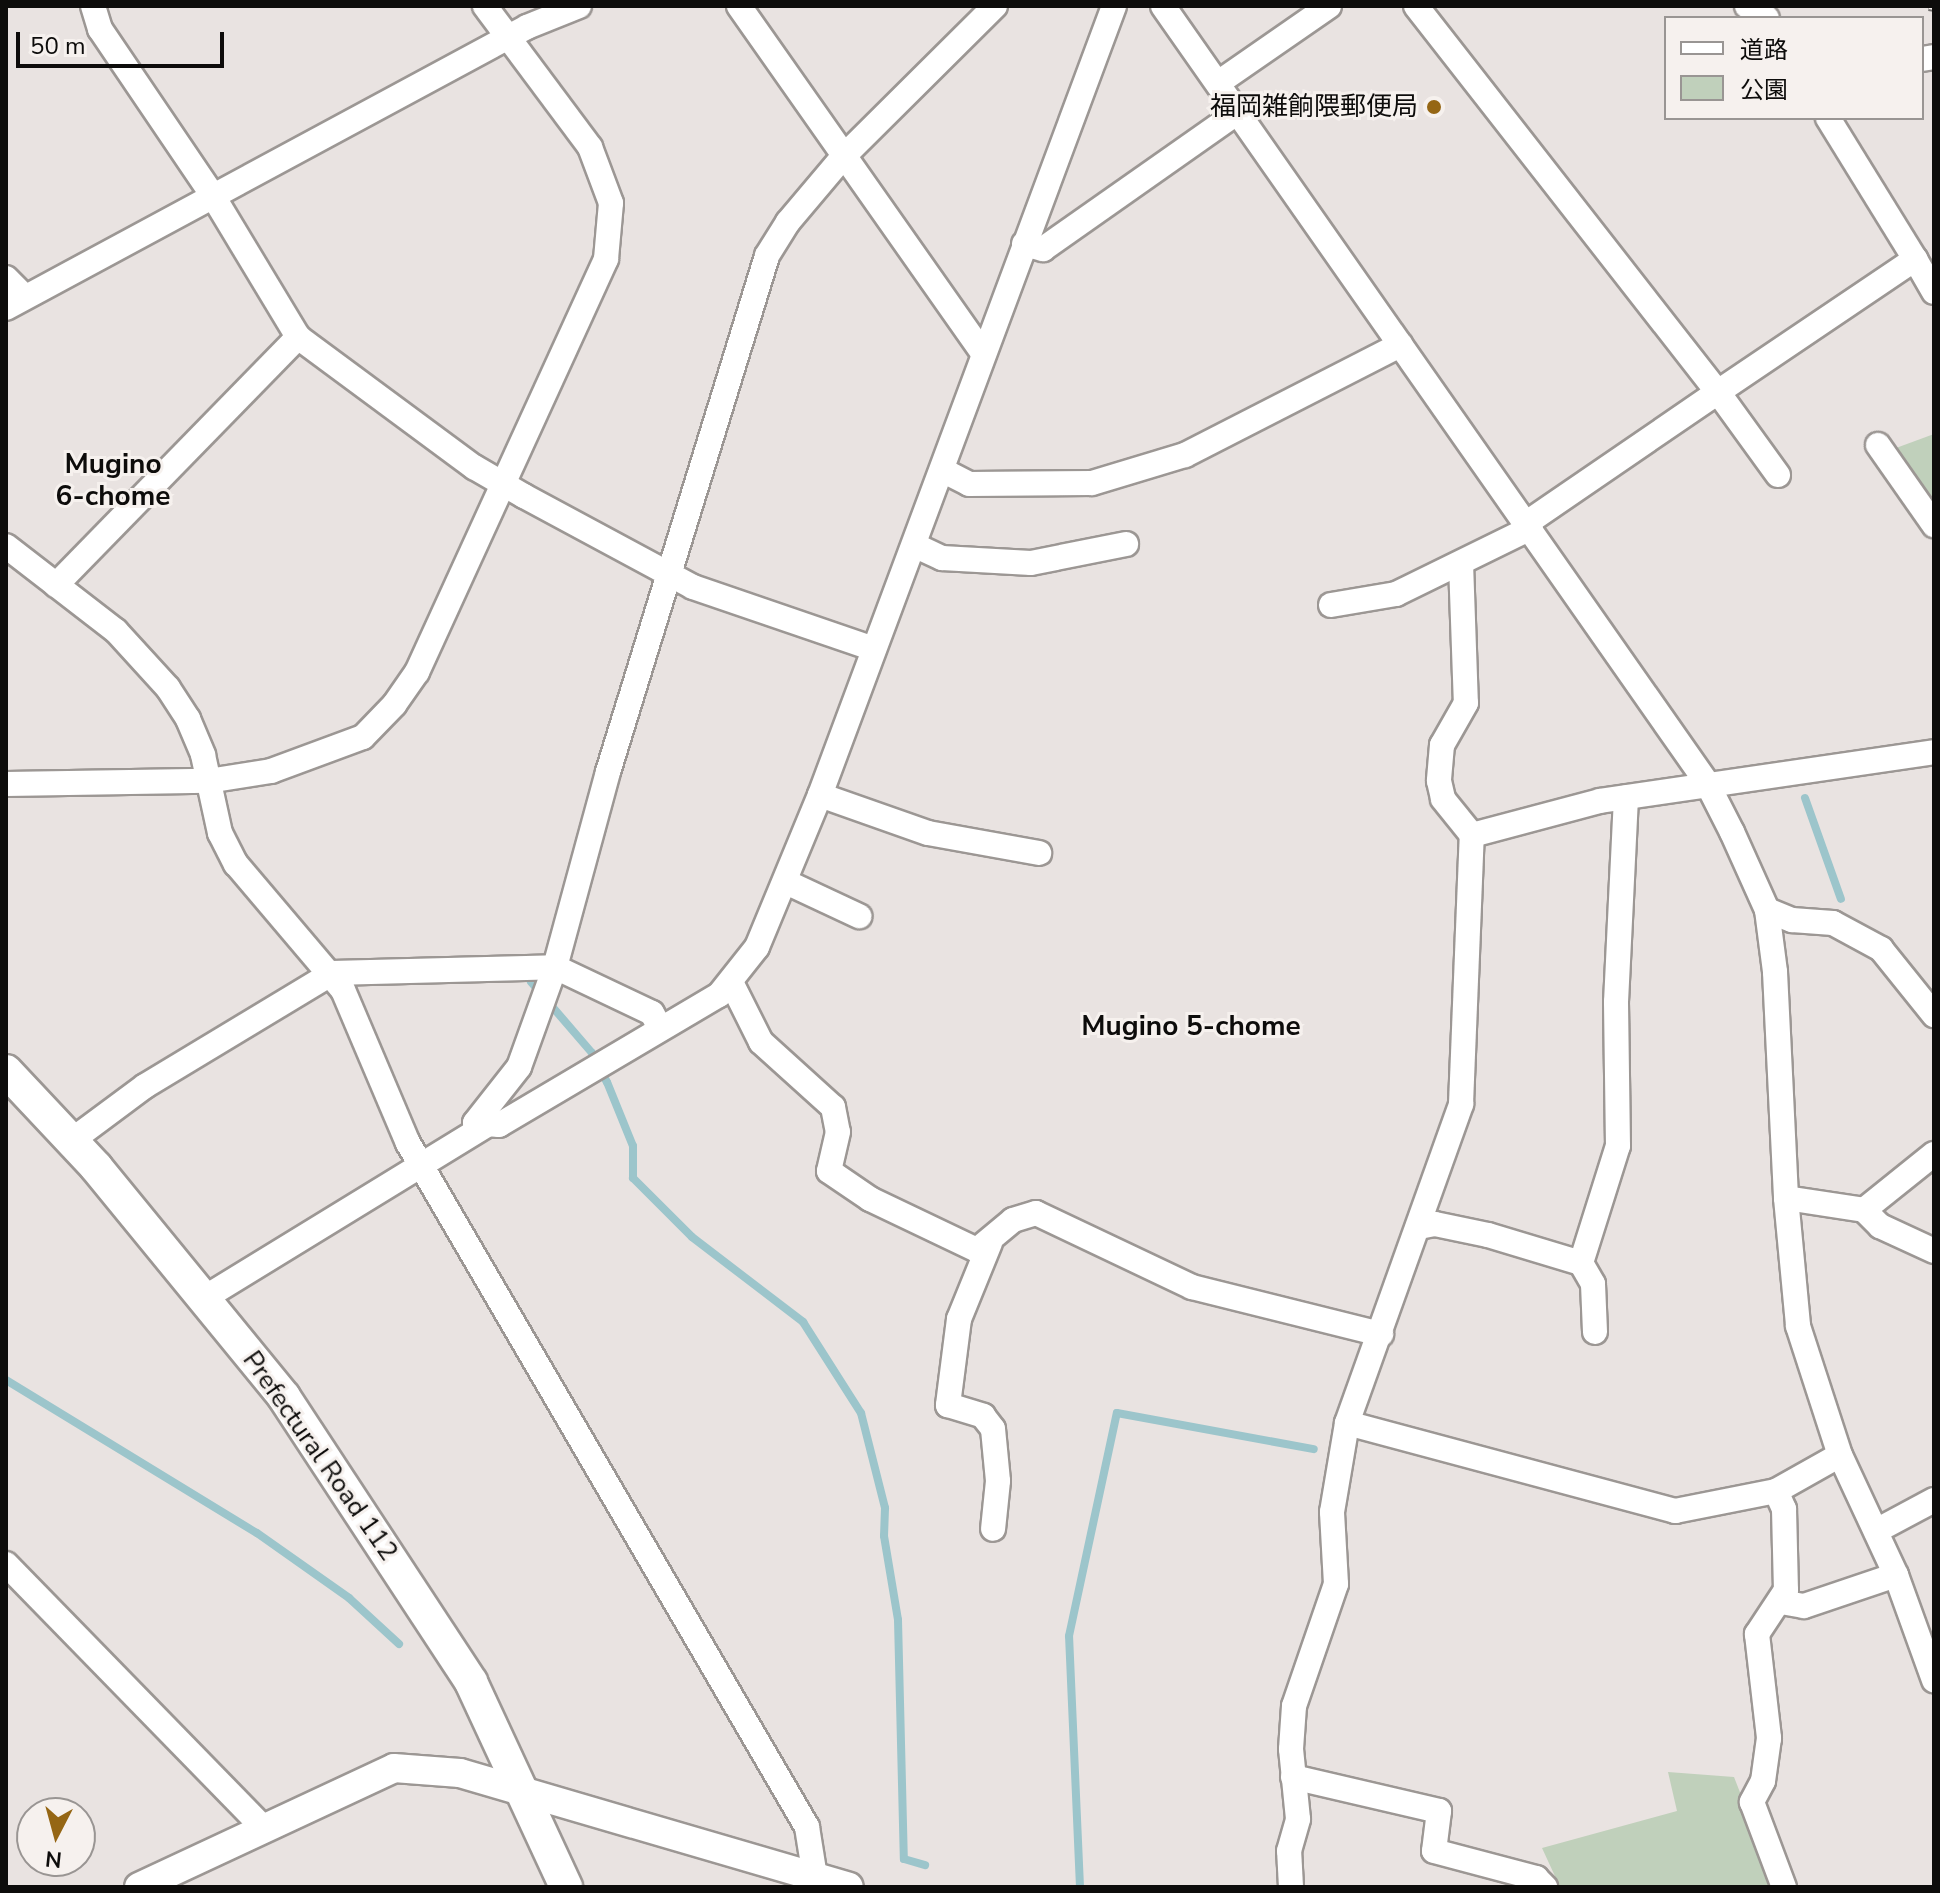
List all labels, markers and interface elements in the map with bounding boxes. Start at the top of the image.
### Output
scale bar [20,16,228,66]
legend [1664,16,1924,120]
text: 50 m [30,30,86,62]
text: 道路 [1740,34,1788,66]
text: 公園 [1740,74,1788,106]
place label: 福岡雑餉隈郵便局 [1210,91,1418,123]
marker: 福岡雑餉隈郵便局 [1425,98,1443,116]
district label: Mugino 6-chome [56,447,170,513]
district label: Mugino 5-chome [1081,1009,1301,1043]
street label: Prefectural Road 112 [236,1345,404,1567]
north arrow [16,1797,96,1877]
text: N [44,1843,63,1875]

